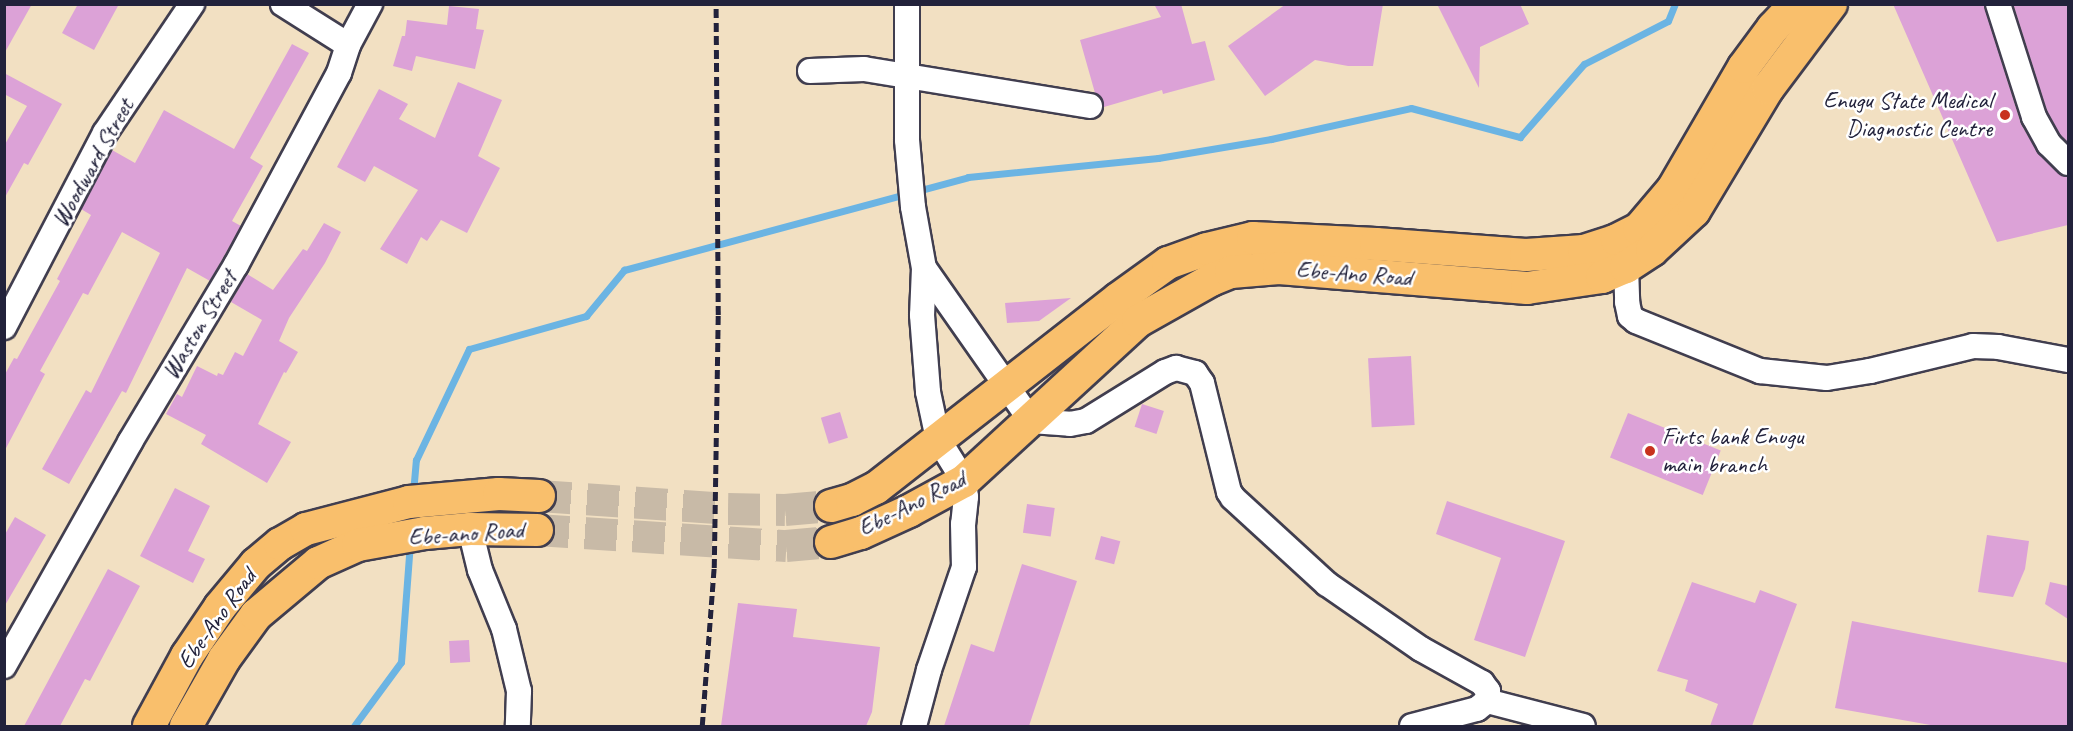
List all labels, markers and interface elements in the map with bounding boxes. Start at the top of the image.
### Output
place label: Enugu State Medical Diagnostic Centre [1823,87,1992,143]
street label: Woodward Street [46,94,140,232]
marker: Enugu State Medical Diagnostic Centre [1996,106,2014,124]
street label: Ebe-Ano Road [1295,256,1413,292]
street label: Waston Street [156,266,244,384]
place label: Firts bank Enugu main branch [1662,423,1804,479]
marker: Firts bank Enugu main branch [1643,444,1657,458]
street label: Ebe-Ano Road [854,465,970,543]
street label: Ebe-ano Road [408,516,524,552]
street label: Ebe-Ano Road [171,564,263,674]

